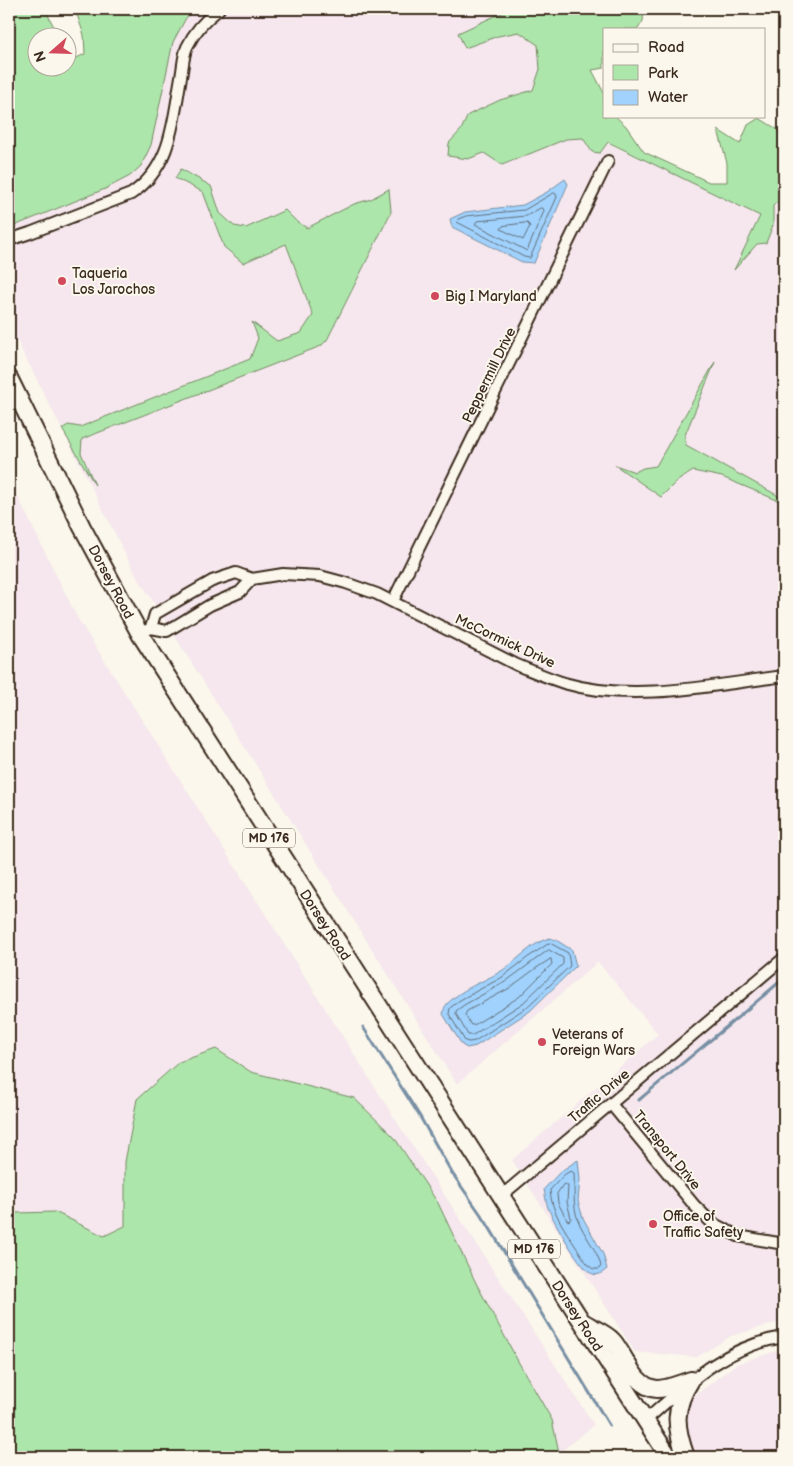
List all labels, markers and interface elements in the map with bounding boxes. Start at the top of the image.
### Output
north arrow [28,28,78,78]
legend [603,28,766,118]
text: Road [648,38,684,57]
text: N [30,48,50,64]
text: Park [648,64,679,83]
text: Water [648,88,688,107]
place label: Taqueria Los Jarochos [72,265,155,298]
marker: Taqueria Los Jarochos [56,275,68,287]
place label: Big I Maryland [445,288,537,305]
marker: Big I Maryland [429,290,441,302]
street label: Peppermill Drive [459,325,519,425]
street label: Dorsey Road [84,542,138,622]
street label: McCormick Drive [452,610,558,672]
road number: MD 176 [243,828,295,848]
street label: Dorsey Road [296,886,354,964]
place label: Veterans of Foreign Wars [552,1026,635,1059]
marker: Veterans of Foreign Wars [536,1036,548,1048]
street label: Traffic Drive [565,1066,633,1126]
street label: Transport Drive [630,1107,704,1193]
place label: Office of Traffic Safety [663,1208,744,1241]
marker: Office of Traffic Safety [647,1218,659,1230]
road number: MD 176 [508,1240,560,1258]
street label: Dorsey Road [548,1277,606,1355]

